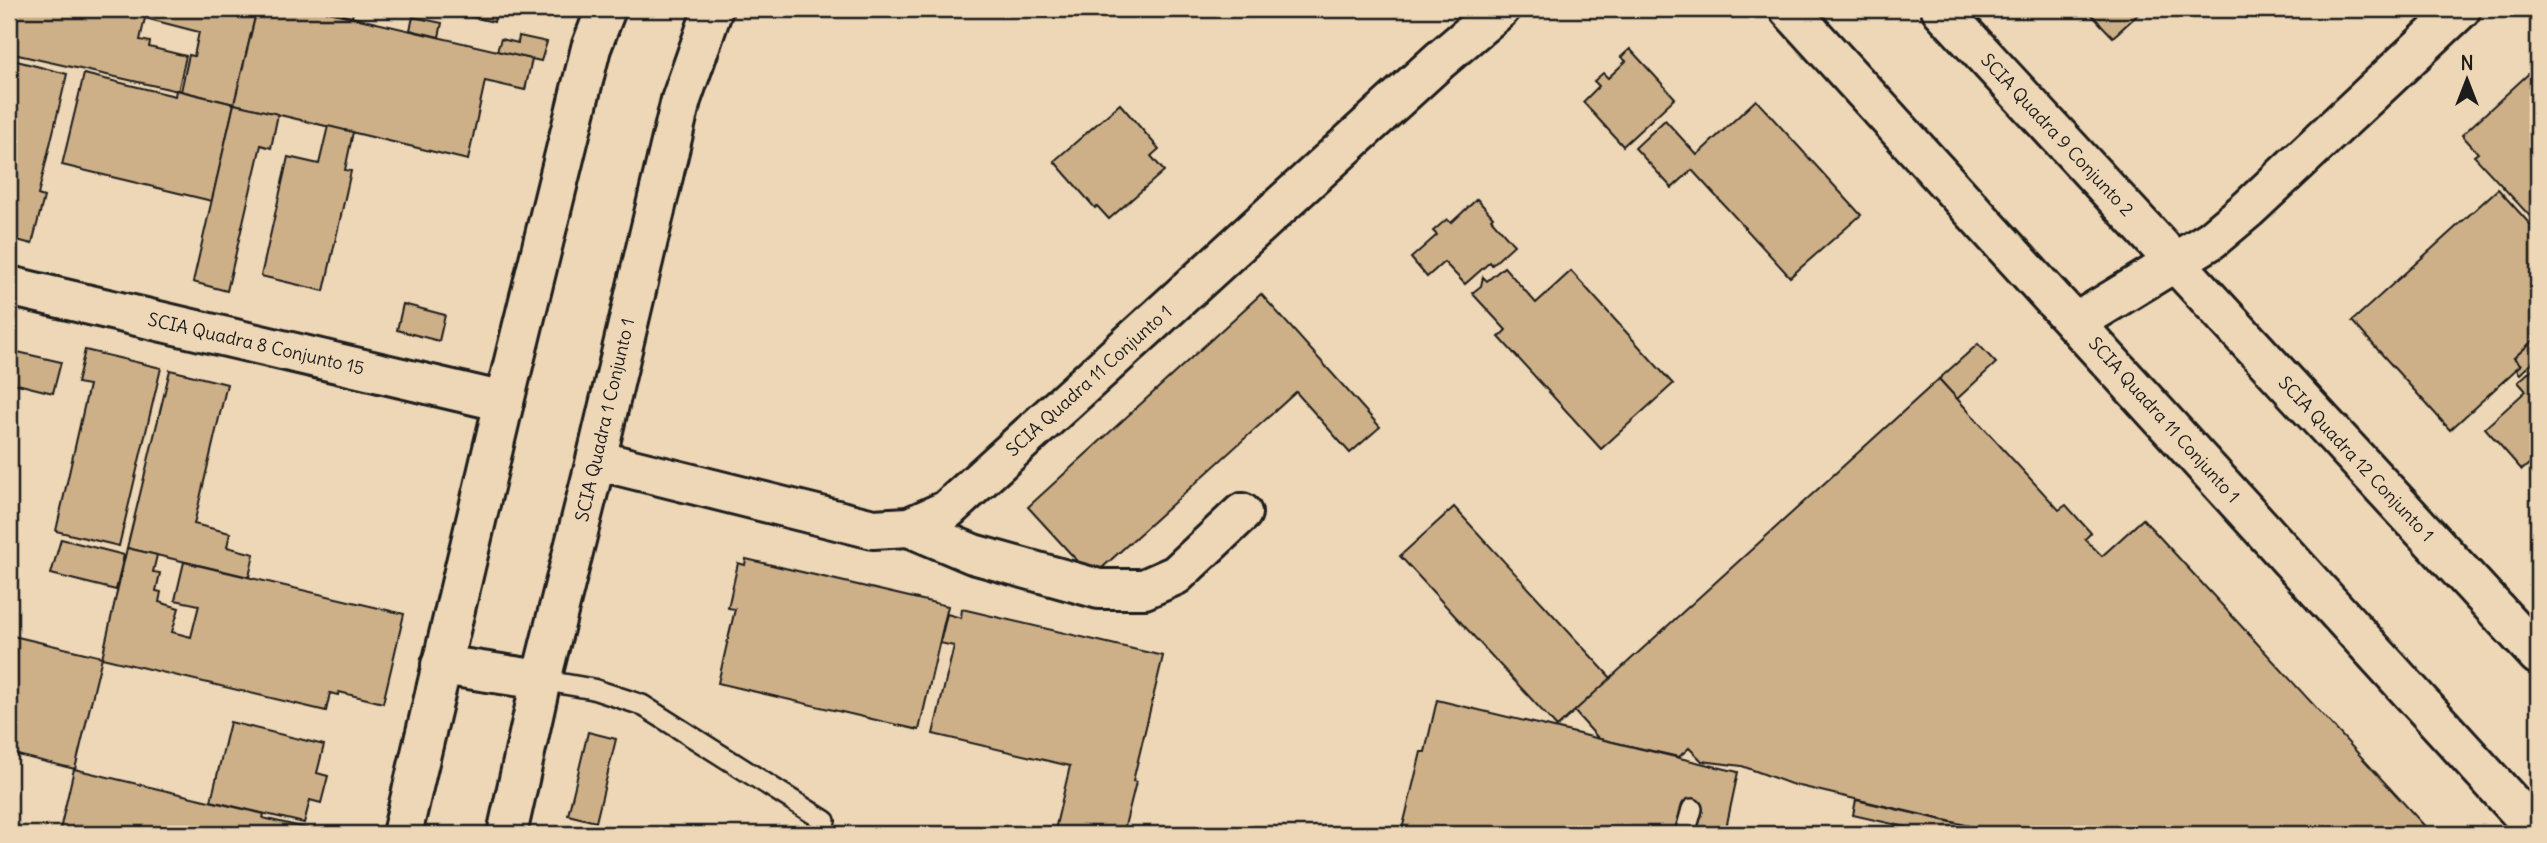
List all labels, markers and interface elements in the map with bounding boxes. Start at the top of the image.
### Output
north arrow [2432,46,2502,116]
street label: SCIA Quadra 9 Conjunto 2 [1976,49,2139,221]
text: N [2460,51,2474,75]
street label: SCIA Quadra 11 Conjunto 1 [1001,300,1176,461]
street label: SCIA Quadra 8 Conjunto 15 [146,307,367,380]
street label: SCIA Quadra 1 Conjunto 1 [570,316,639,524]
street label: SCIA Quadra 11 Conjunto 1 [2084,332,2245,507]
street label: SCIA Quadra 12 Conjunto 1 [2274,371,2439,546]

